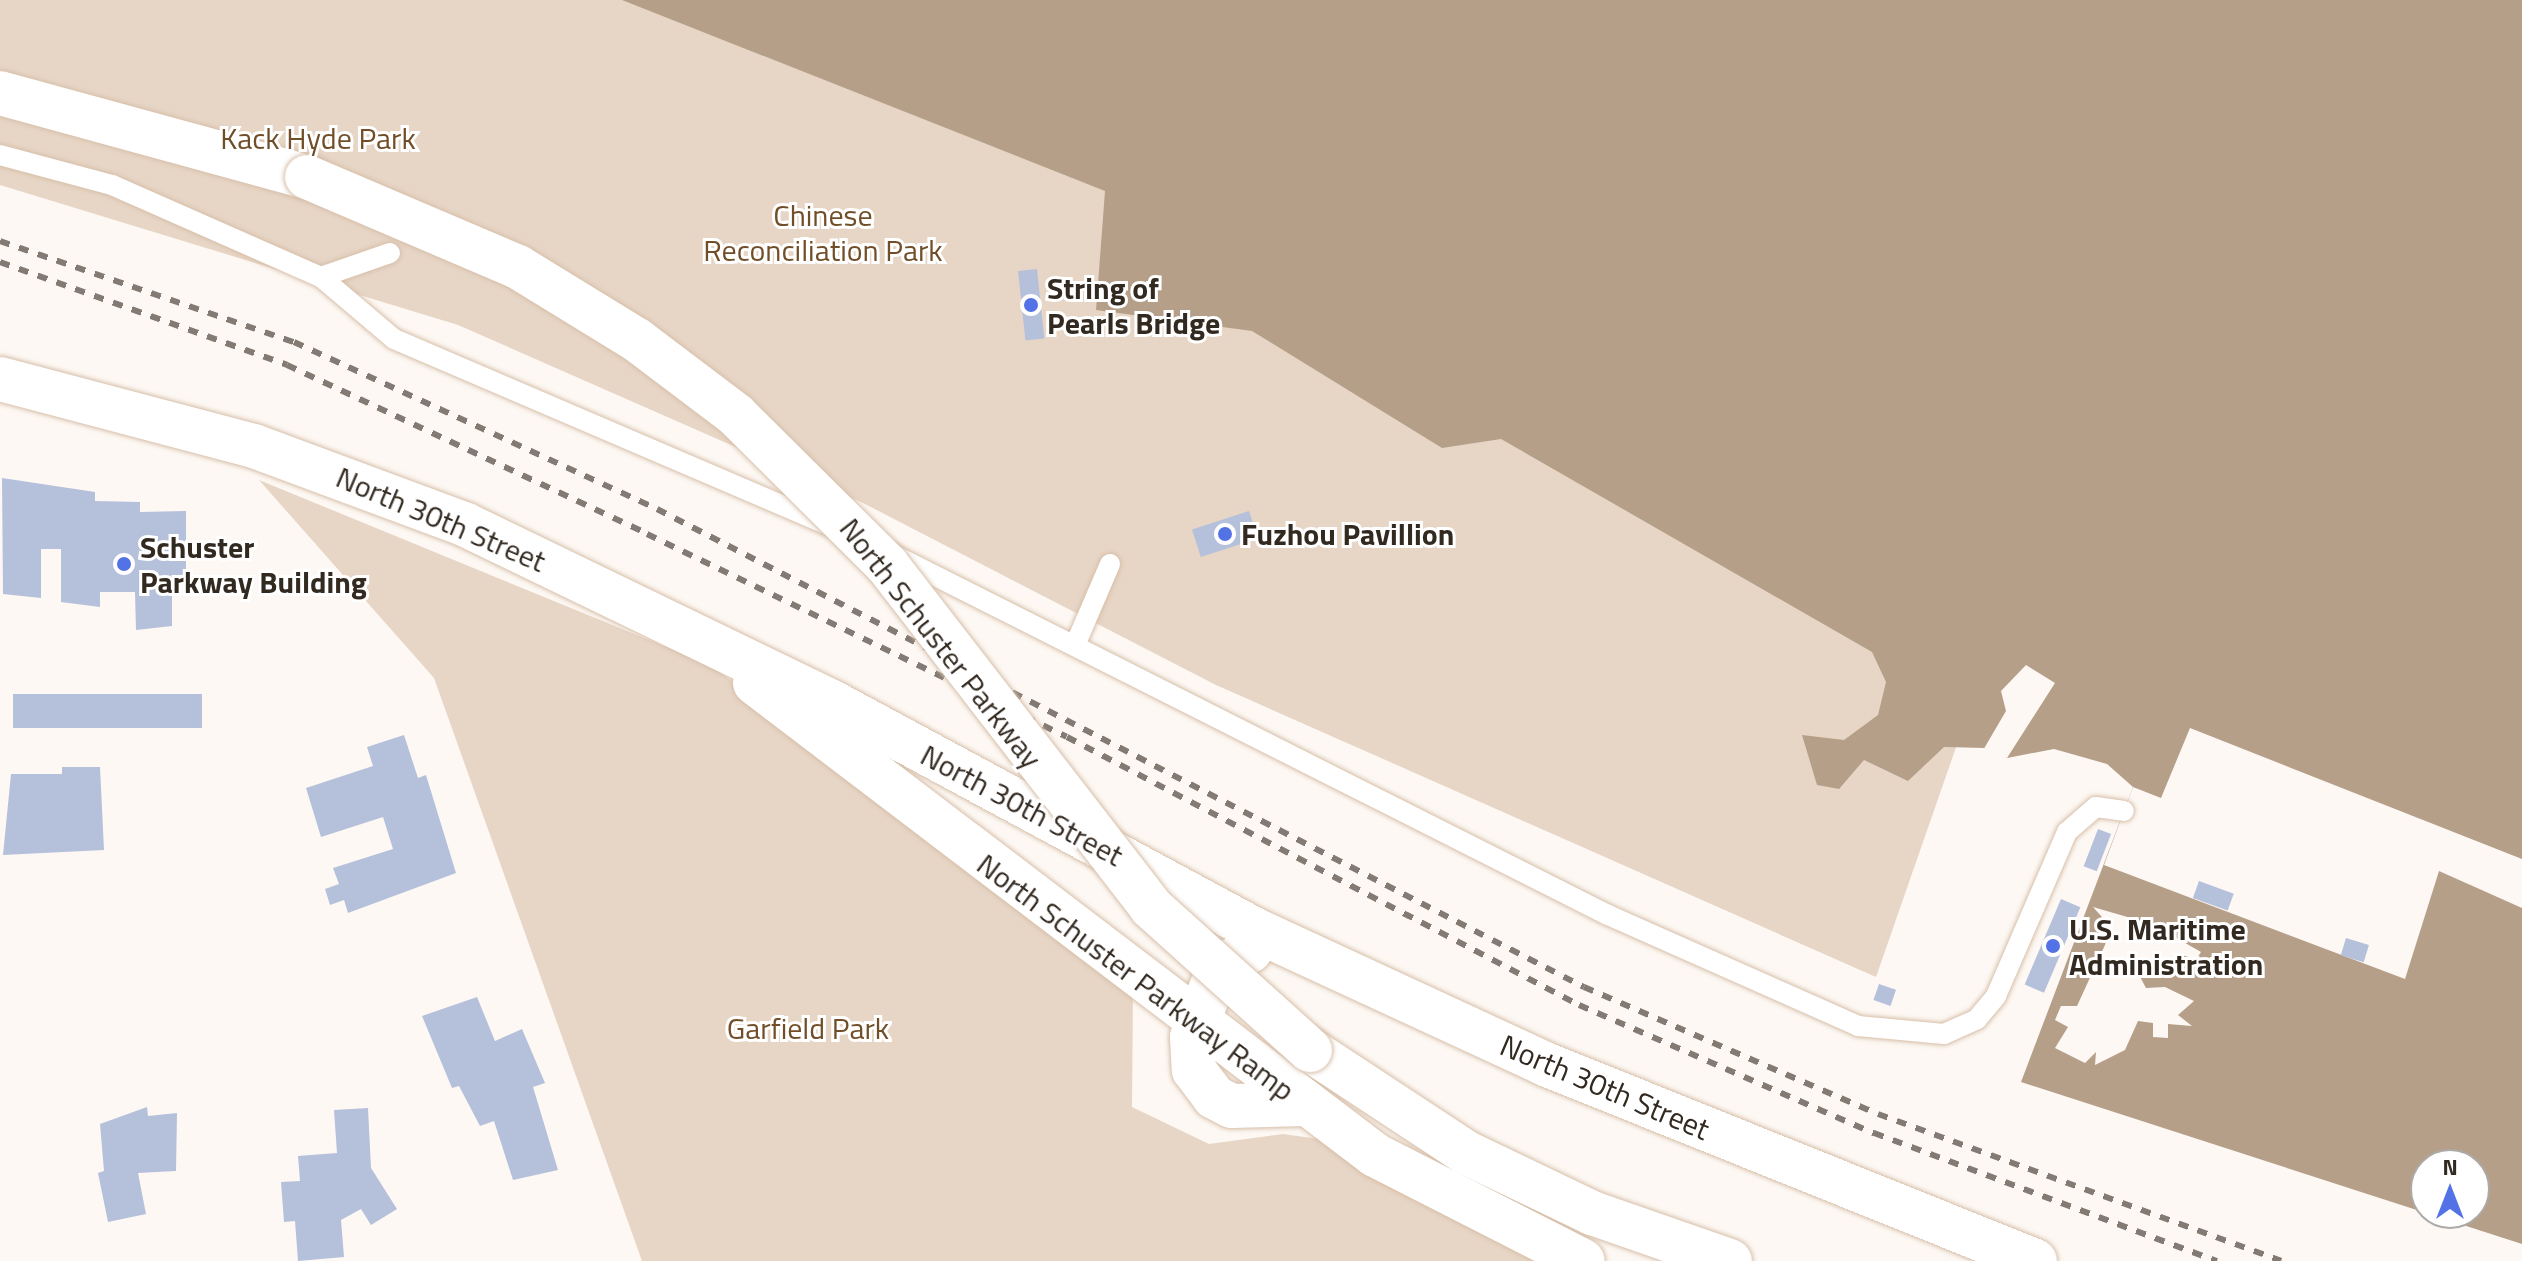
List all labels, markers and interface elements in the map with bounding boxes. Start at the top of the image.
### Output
park label: Kack Hyde Park [220,120,416,156]
park label: Chinese Reconciliation Park [703,197,943,268]
place label: String of Pearls Bridge [1047,270,1220,340]
marker: String of Pearls Bridge [1022,296,1040,314]
street label: North 30th Street [331,459,551,579]
street label: North Schuster Parkway [832,511,1050,775]
place label: Fuzhou Pavillion [1241,516,1454,552]
marker: Fuzhou Pavillion [1216,525,1234,543]
place label: Schuster Parkway Building [140,529,367,600]
marker: Schuster Parkway Building [115,555,133,573]
street label: North 30th Street [915,737,1129,873]
street label: North Schuster Parkway Ramp [970,846,1302,1108]
place label: U.S. Maritime Administration [2069,911,2263,982]
marker: U.S. Maritime Administration [2044,937,2062,955]
park label: Garfield Park [727,1010,889,1046]
street label: North 30th Street [1495,1027,1715,1147]
north arrow [2410,1149,2490,1229]
text: N [2442,1150,2458,1184]

